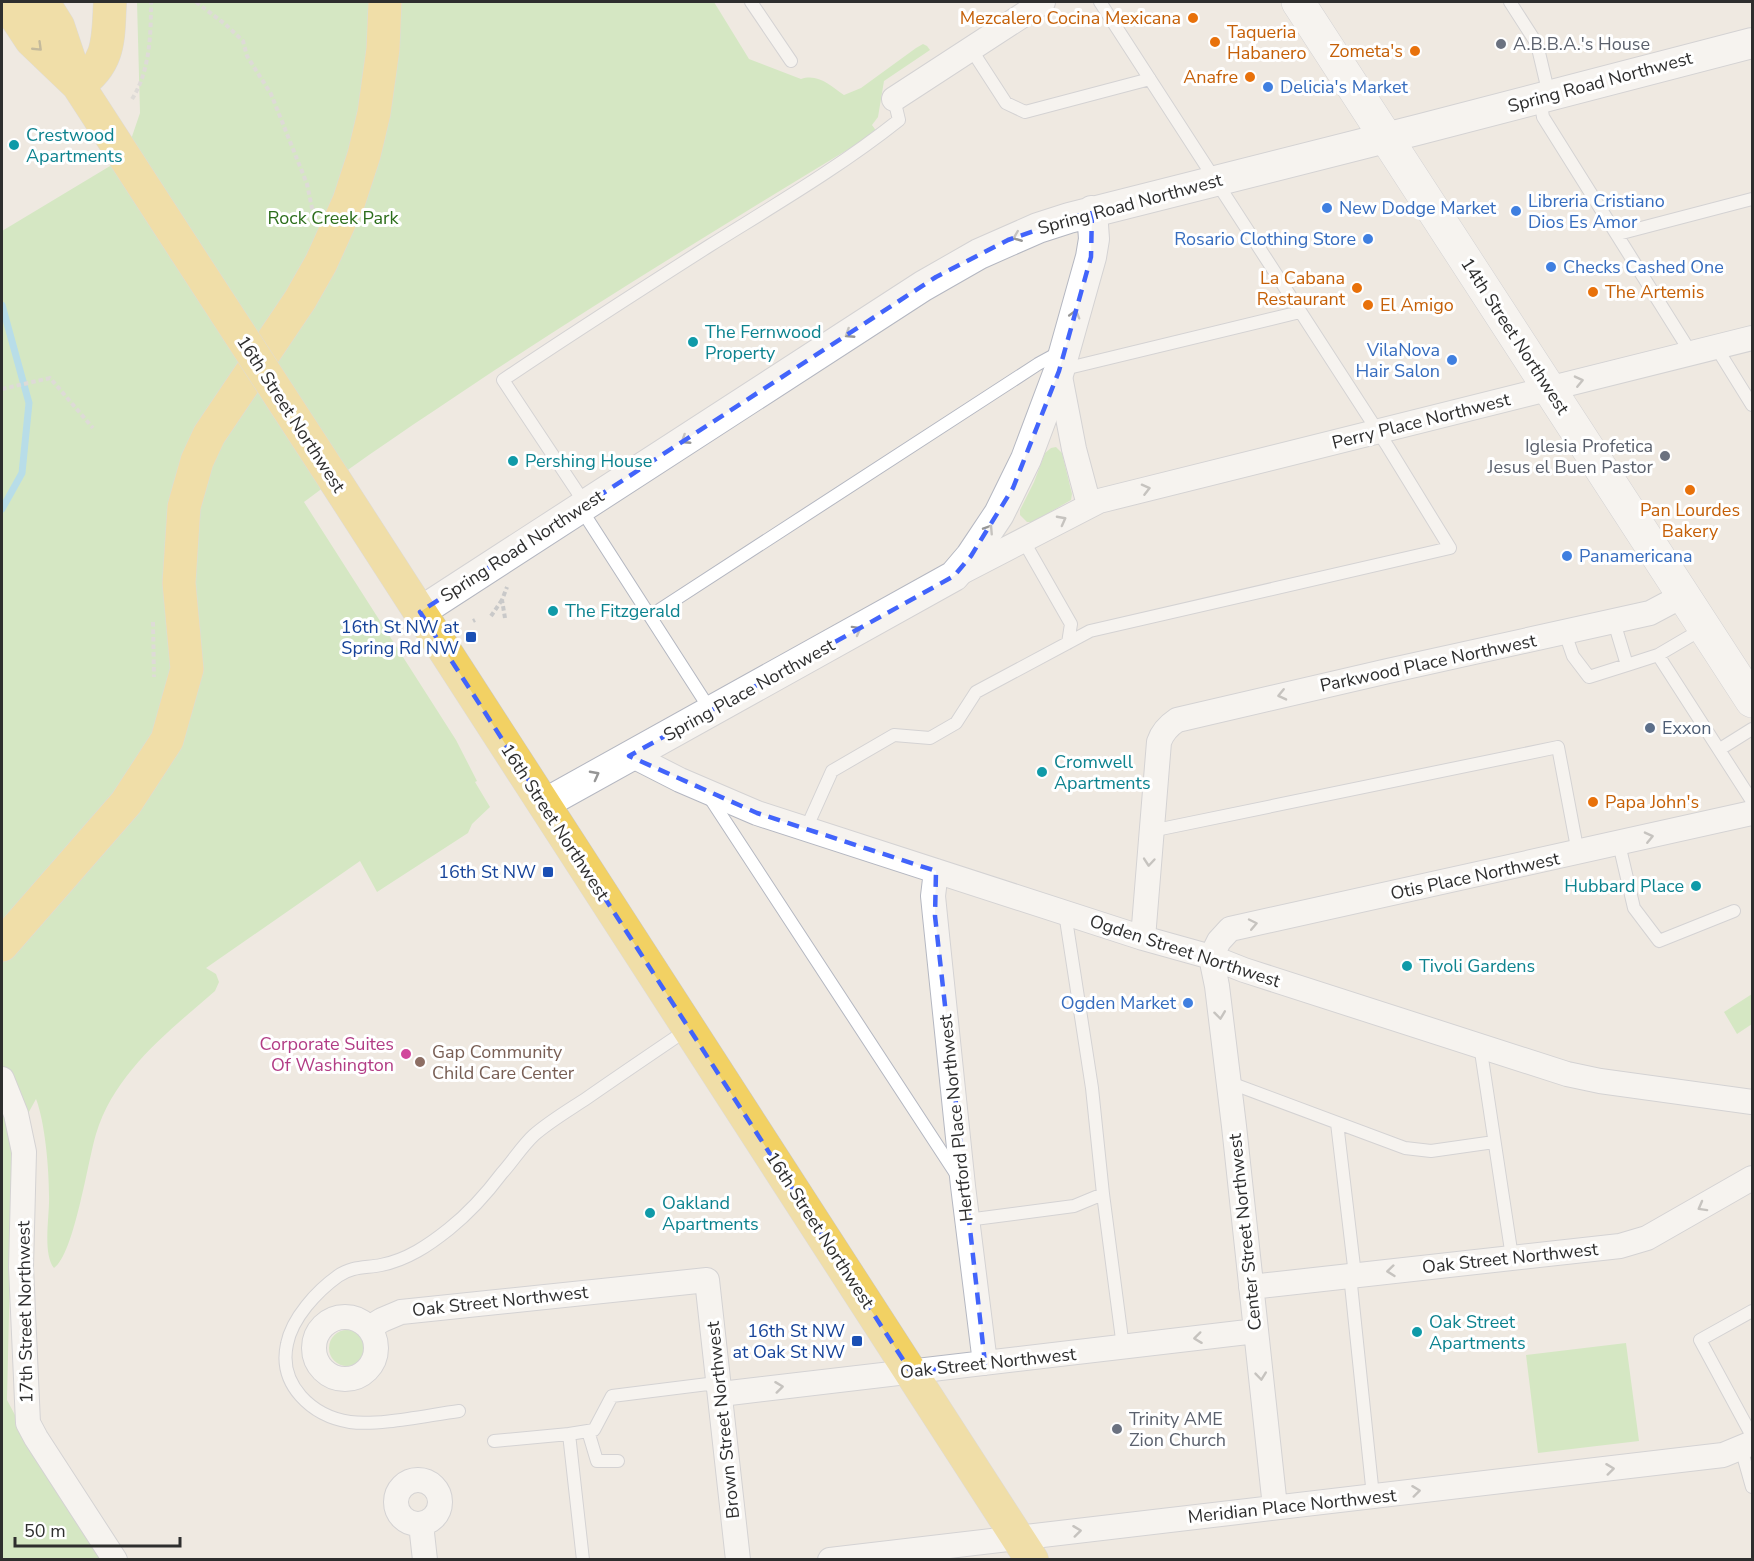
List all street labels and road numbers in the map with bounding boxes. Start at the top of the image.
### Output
street label: Spring Road Northwest [1505,46,1696,118]
street label: Spring Road Northwest [1035,168,1226,240]
street label: 14th Street Northwest [1455,253,1575,420]
street label: 16th Street Northwest [231,331,351,498]
street label: Perry Place Northwest [1329,387,1513,455]
street label: Spring Road Northwest [436,484,609,608]
street label: Parkwood Place Northwest [1318,628,1539,698]
street label: Spring Place Northwest [659,633,840,747]
street label: 16th Street Northwest [495,739,615,906]
street label: Otis Place Northwest [1388,846,1562,906]
street label: Ogden Street Northwest [1087,909,1284,993]
street label: Hertford Place Northwest [933,1012,979,1223]
street label: Center Street Northwest [1223,1132,1267,1332]
street label: 16th Street Northwest [760,1147,880,1314]
street label: 17th Street Northwest [11,1220,39,1404]
street label: Oak Street Northwest [1421,1237,1600,1279]
street label: Oak Street Northwest [411,1280,590,1322]
street label: Brown Street Northwest [701,1319,745,1520]
street label: Oak Street Northwest [899,1342,1078,1384]
street label: Meridian Place Northwest [1187,1483,1398,1529]

